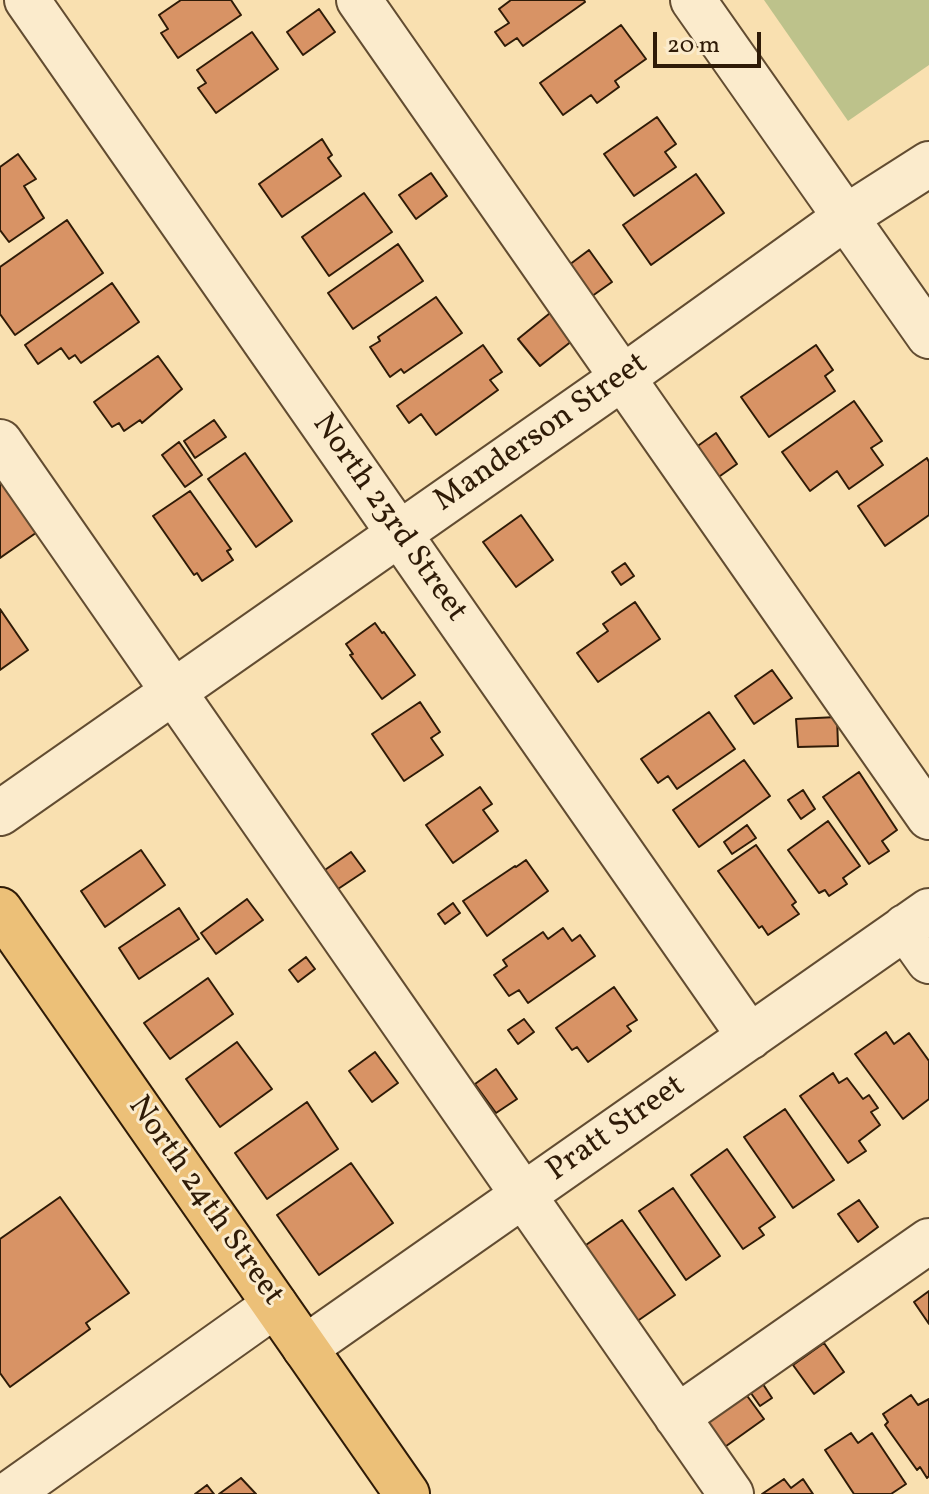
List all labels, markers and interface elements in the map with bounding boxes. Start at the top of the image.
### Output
scale bar [657,16,765,66]
text: 20 m [667,29,720,63]
street label: Manderson Street [428,346,656,522]
street label: North 23rd Street [302,408,474,630]
street label: Pratt Street [541,1068,693,1192]
street label: North 24th Street [117,1090,291,1314]

